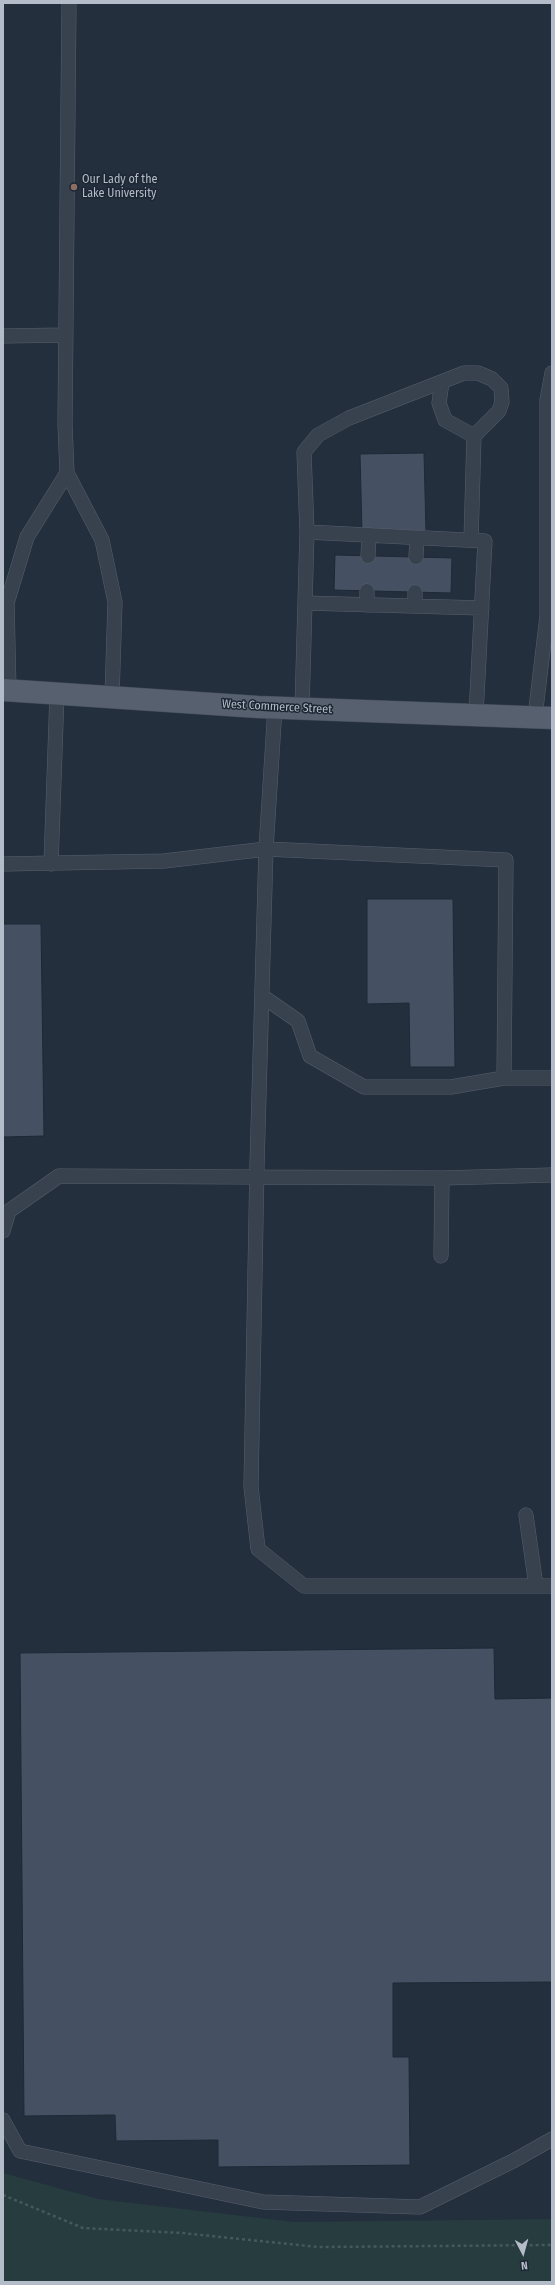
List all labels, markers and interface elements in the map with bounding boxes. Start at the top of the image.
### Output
place label: Our Lady of the Lake University [82,173,158,201]
marker: Our Lady of the Lake University [69,182,79,192]
street label: West Commerce Street [222,697,332,717]
north arrow [503,2233,543,2273]
text: N [520,2259,528,2272]

